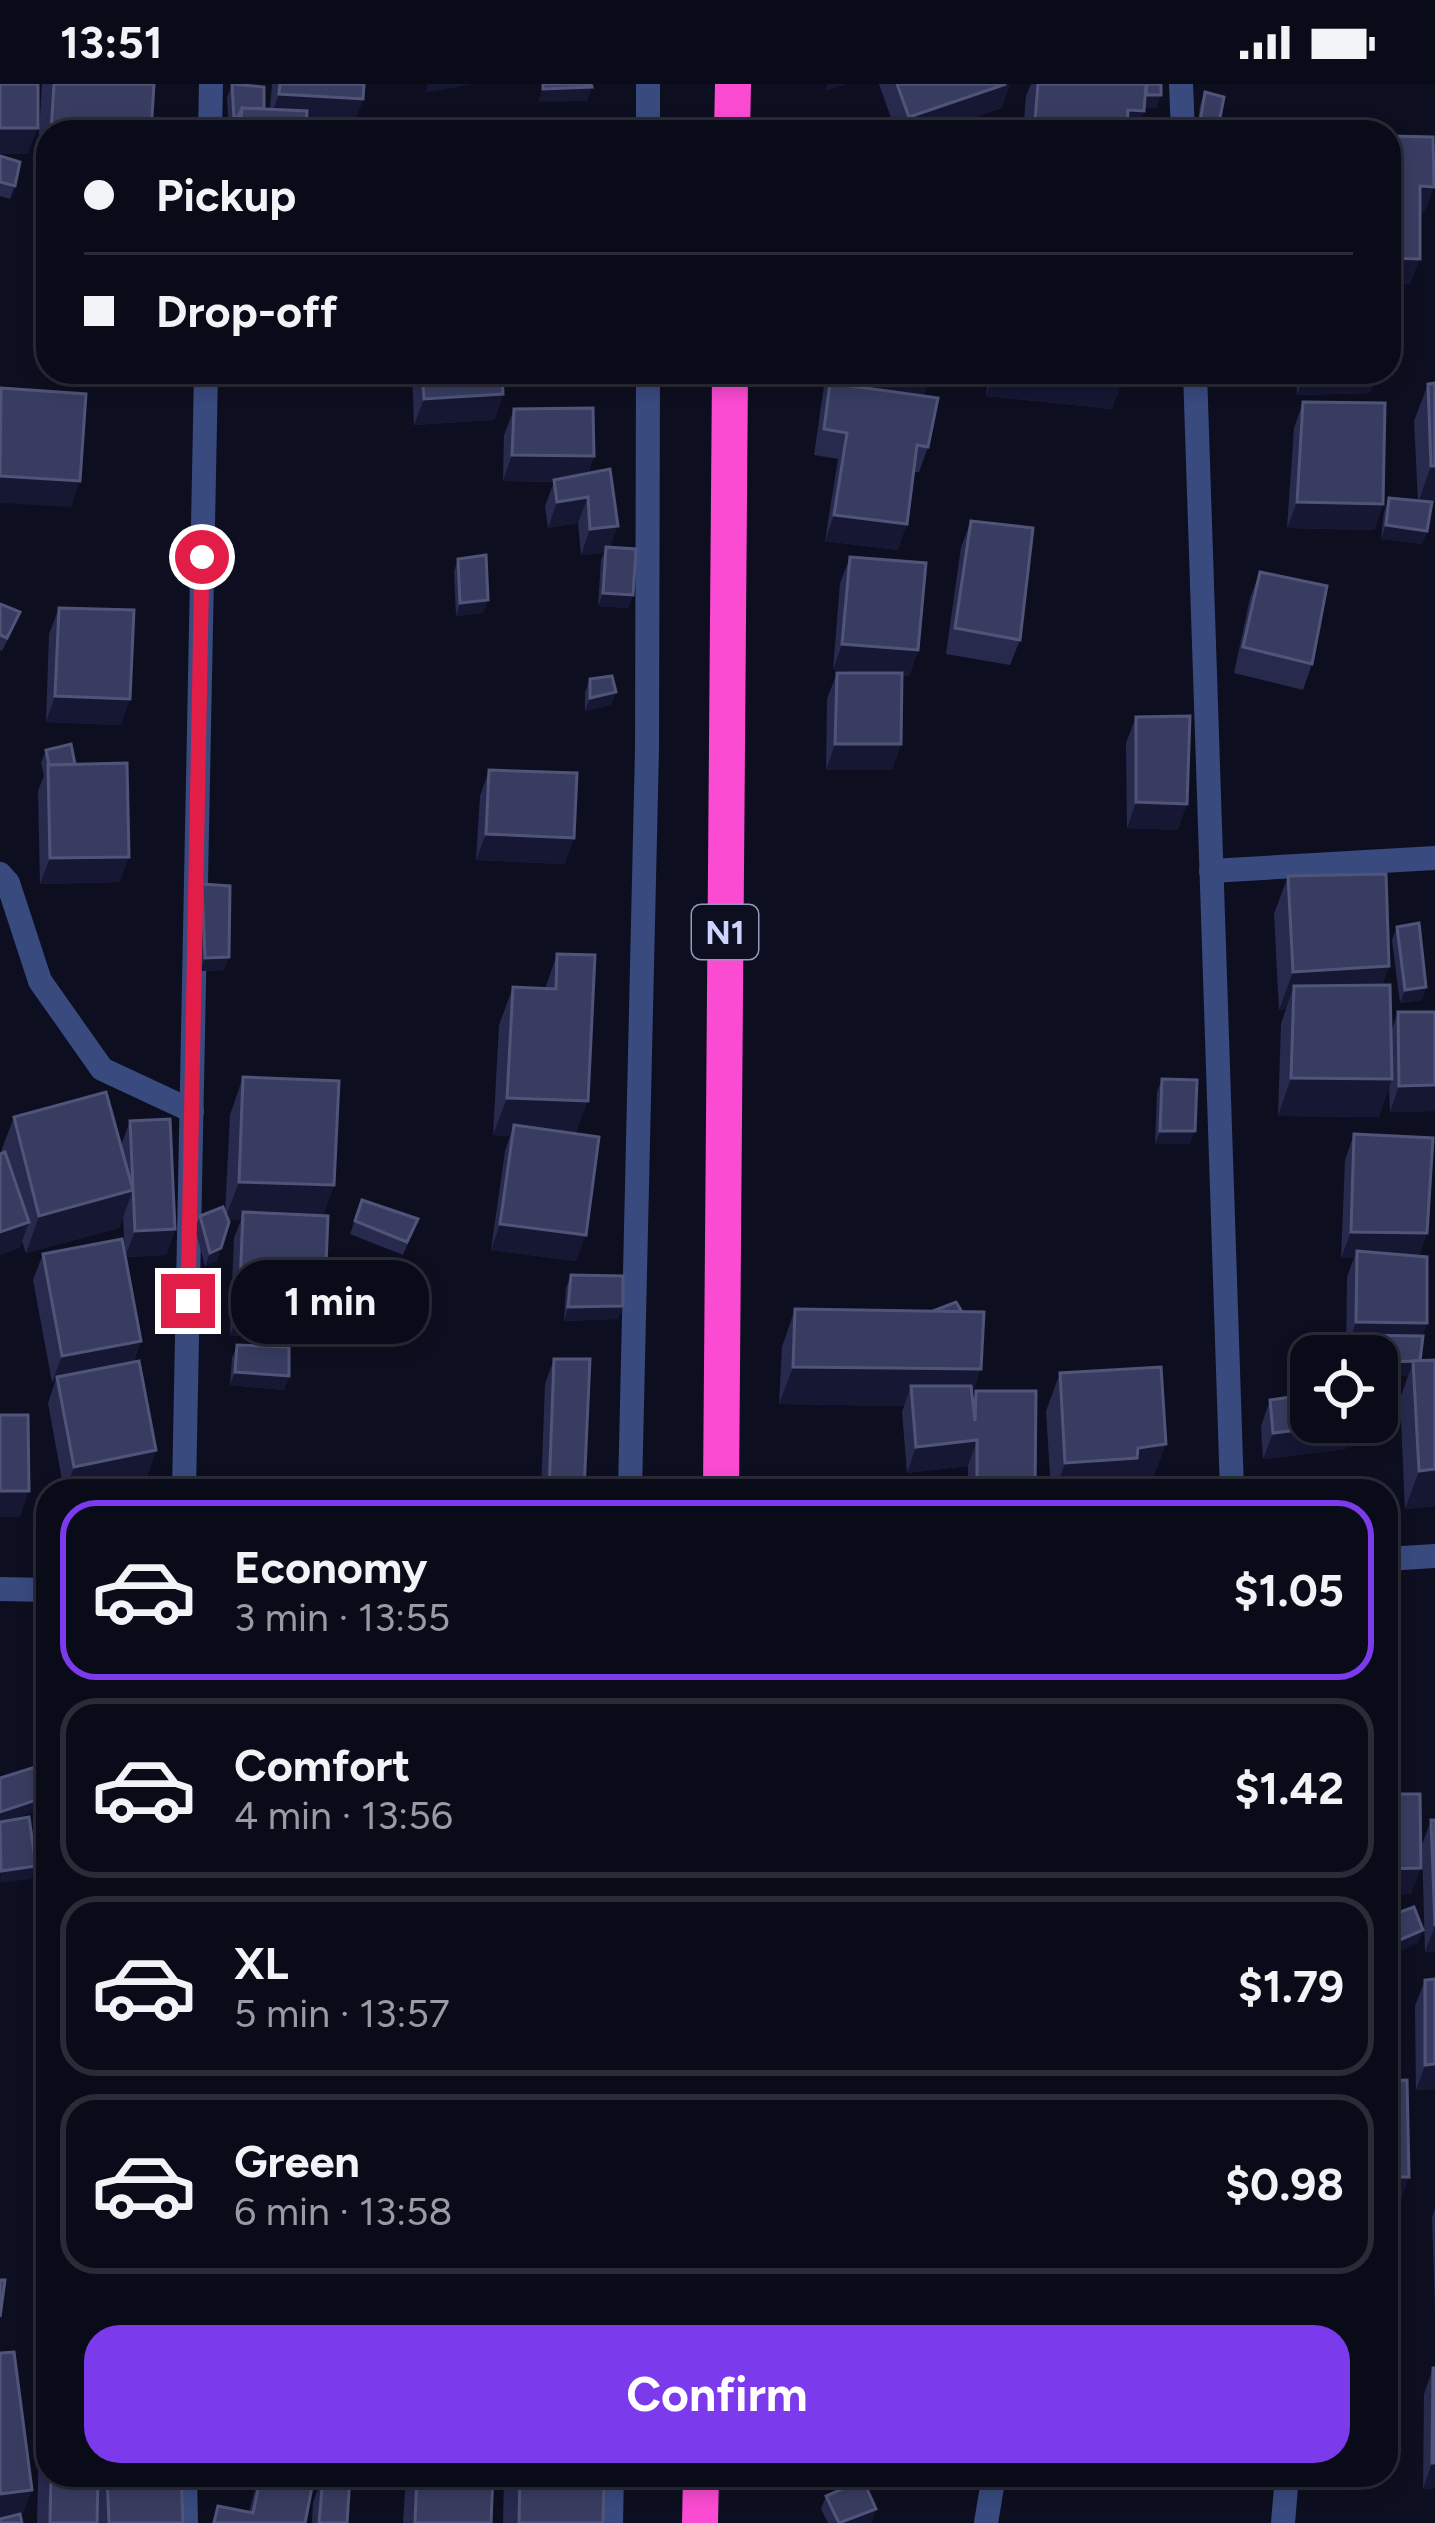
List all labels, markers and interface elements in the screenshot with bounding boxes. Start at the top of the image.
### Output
text: 13:51 [60,15,163,69]
text: Pickup [156,168,296,222]
text: Drop-off [156,284,338,338]
route start [175,530,229,584]
road number: N1 [692,905,758,959]
callout: 1 min [230,1259,428,1343]
route end [161,1274,215,1328]
text: 1 min [284,1278,376,1325]
map controls [1290,1335,1398,1443]
button: locate [1290,1335,1398,1443]
icon: car [90,1536,198,1644]
text: Economy [234,1540,427,1594]
text: $1.05 [1234,1563,1344,1617]
text: 3 min · 13:55 [234,1594,450,1641]
icon: car [90,1734,198,1842]
text: Comfort [234,1738,410,1792]
text: $1.42 [1234,1761,1344,1815]
text: 4 min · 13:56 [234,1792,453,1839]
icon: car [90,1932,198,2040]
text: XL [234,1936,289,1990]
text: $1.79 [1238,1959,1344,2013]
text: 5 min · 13:57 [234,1990,450,2037]
icon: car [90,2130,198,2238]
text: Green [234,2134,360,2188]
text: $0.98 [1225,2157,1344,2211]
text: 6 min · 13:58 [234,2188,452,2235]
button: Confirm [84,2325,1350,2463]

